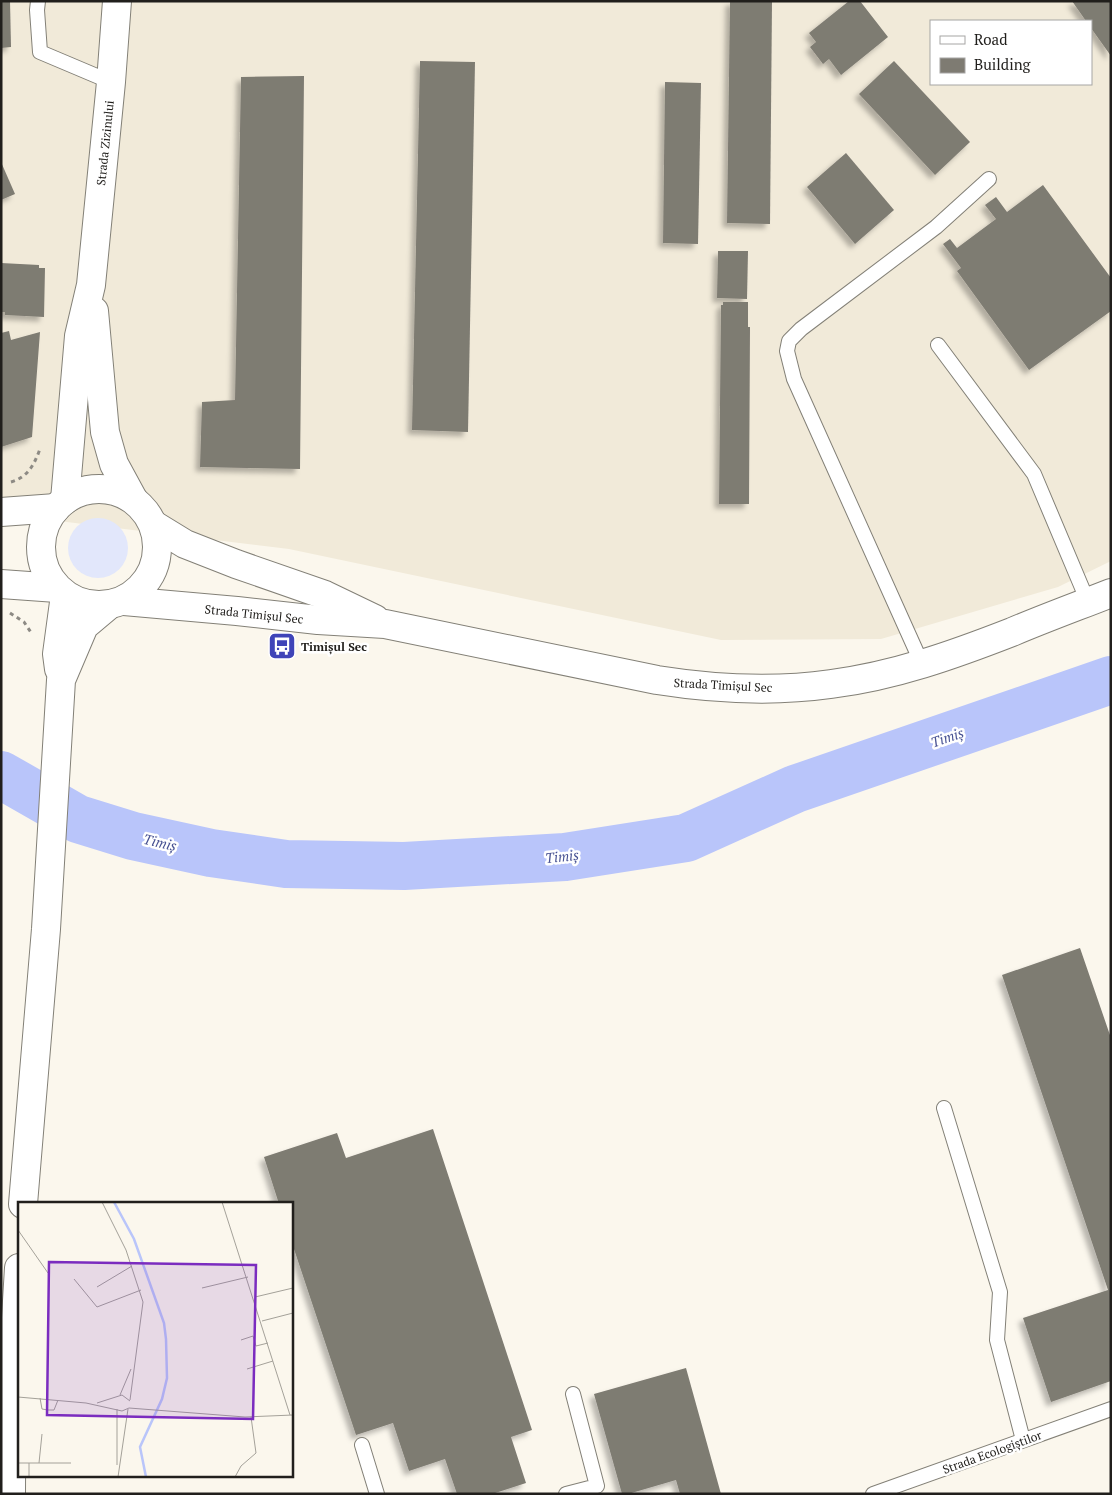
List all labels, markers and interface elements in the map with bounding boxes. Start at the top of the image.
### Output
legend [930,20,1092,85]
text: Road [974,29,1007,49]
text: Building [974,54,1032,74]
street label: Strada Zizinului [93,99,117,186]
street label: Strada Timișul Sec [204,601,304,628]
bus stop icon: Timișul Sec [267,631,297,661]
place label: Timișul Sec [301,639,367,655]
street label: Strada Timișul Sec [673,675,773,696]
water label: Timiș [928,723,966,751]
water label: Timiș [141,829,179,855]
water label: Timiș [544,845,580,867]
inset map [18,1202,292,1478]
street label: Strada Ecologiștilor [940,1427,1044,1478]

